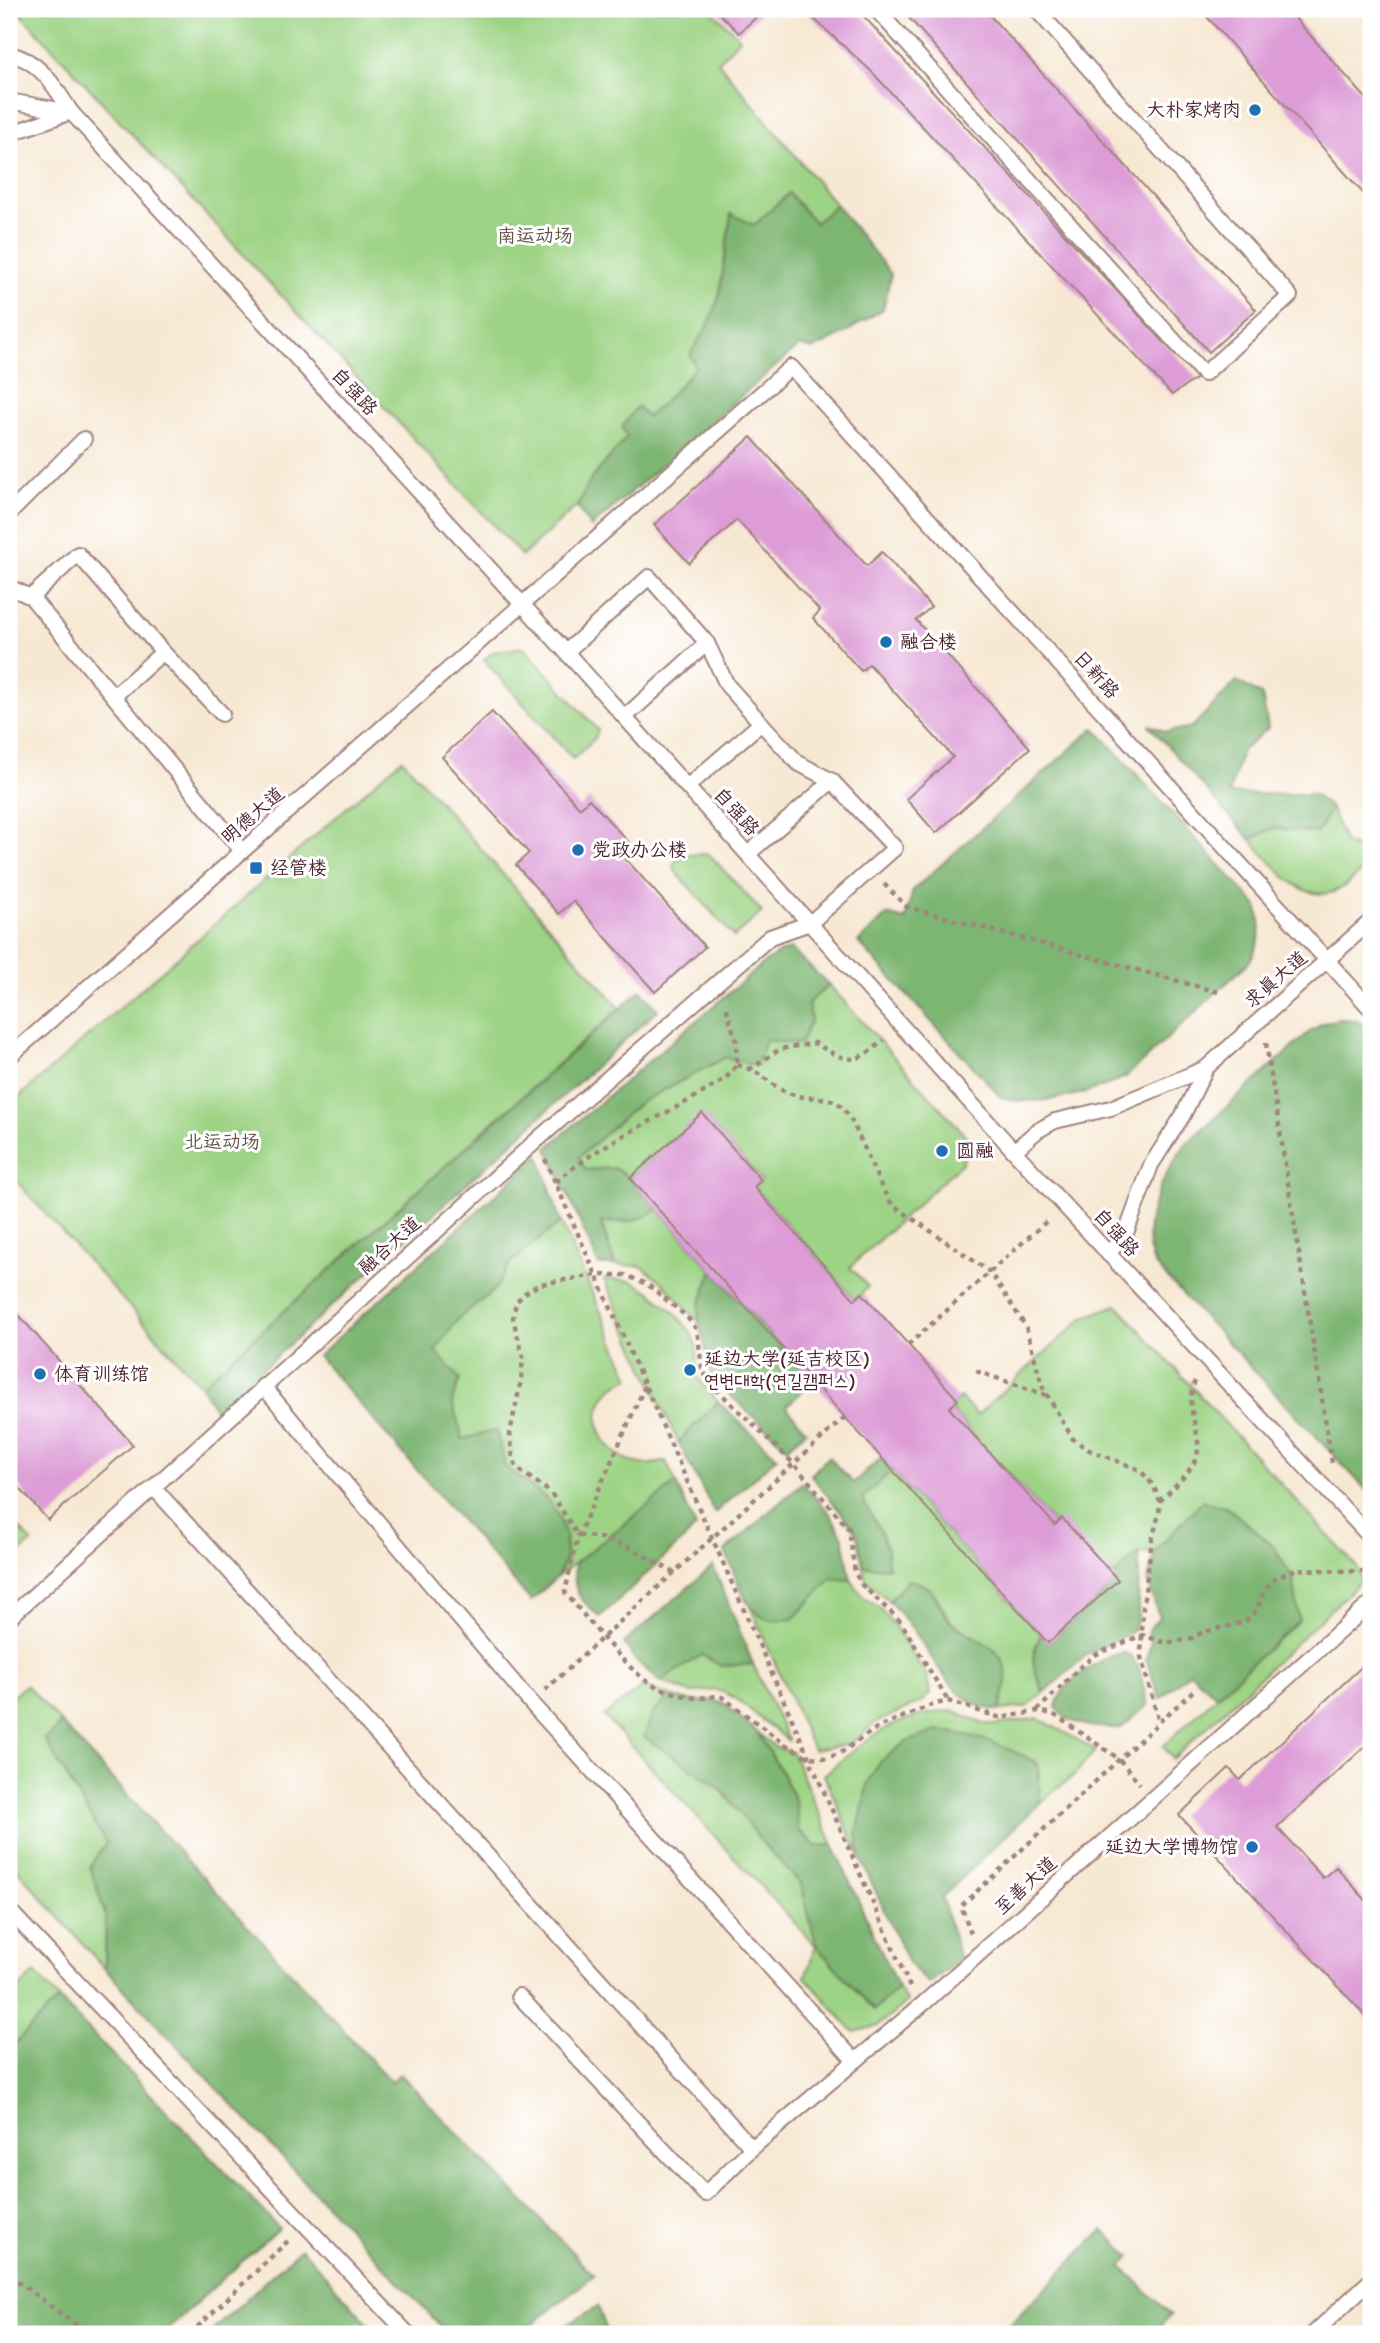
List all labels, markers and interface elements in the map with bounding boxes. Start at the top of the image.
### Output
place label: 大朴家烤肉 [1146,99,1241,122]
marker: 大朴家烤肉 [1247,102,1263,118]
park label: 南运动场 [497,225,573,248]
street label: 自强路 [326,363,382,421]
place label: 融合楼 [900,631,957,654]
marker: 融合楼 [878,634,894,650]
street label: 日新路 [1068,646,1124,704]
street label: 明德大道 [217,782,289,850]
street label: 自强路 [708,783,764,841]
place label: 党政办公楼 [592,839,687,862]
marker: 党政办公楼 [570,842,586,858]
place label: 经管楼 [270,857,327,880]
marker: 经管楼 [248,860,264,876]
street label: 求真大道 [1240,946,1312,1014]
park label: 北运动场 [184,1131,260,1154]
place label: 圆融 [956,1140,994,1163]
marker: 圆融 [934,1143,950,1159]
street label: 自强路 [1088,1204,1144,1262]
street label: 融合大道 [354,1212,426,1280]
place label: 延边大学(延吉校区) 연변대학(연길캠퍼스) [704,1348,870,1393]
marker: 延边大学(延吉校区) 연변대학(연길캠퍼스) [682,1362,698,1378]
place label: 体育训练馆 [54,1363,149,1386]
marker: 体育训练馆 [32,1366,48,1382]
place label: 延边大学博物馆 [1105,1836,1238,1859]
marker: 延边大学博物馆 [1244,1839,1260,1855]
street label: 至善大道 [990,1852,1062,1920]

